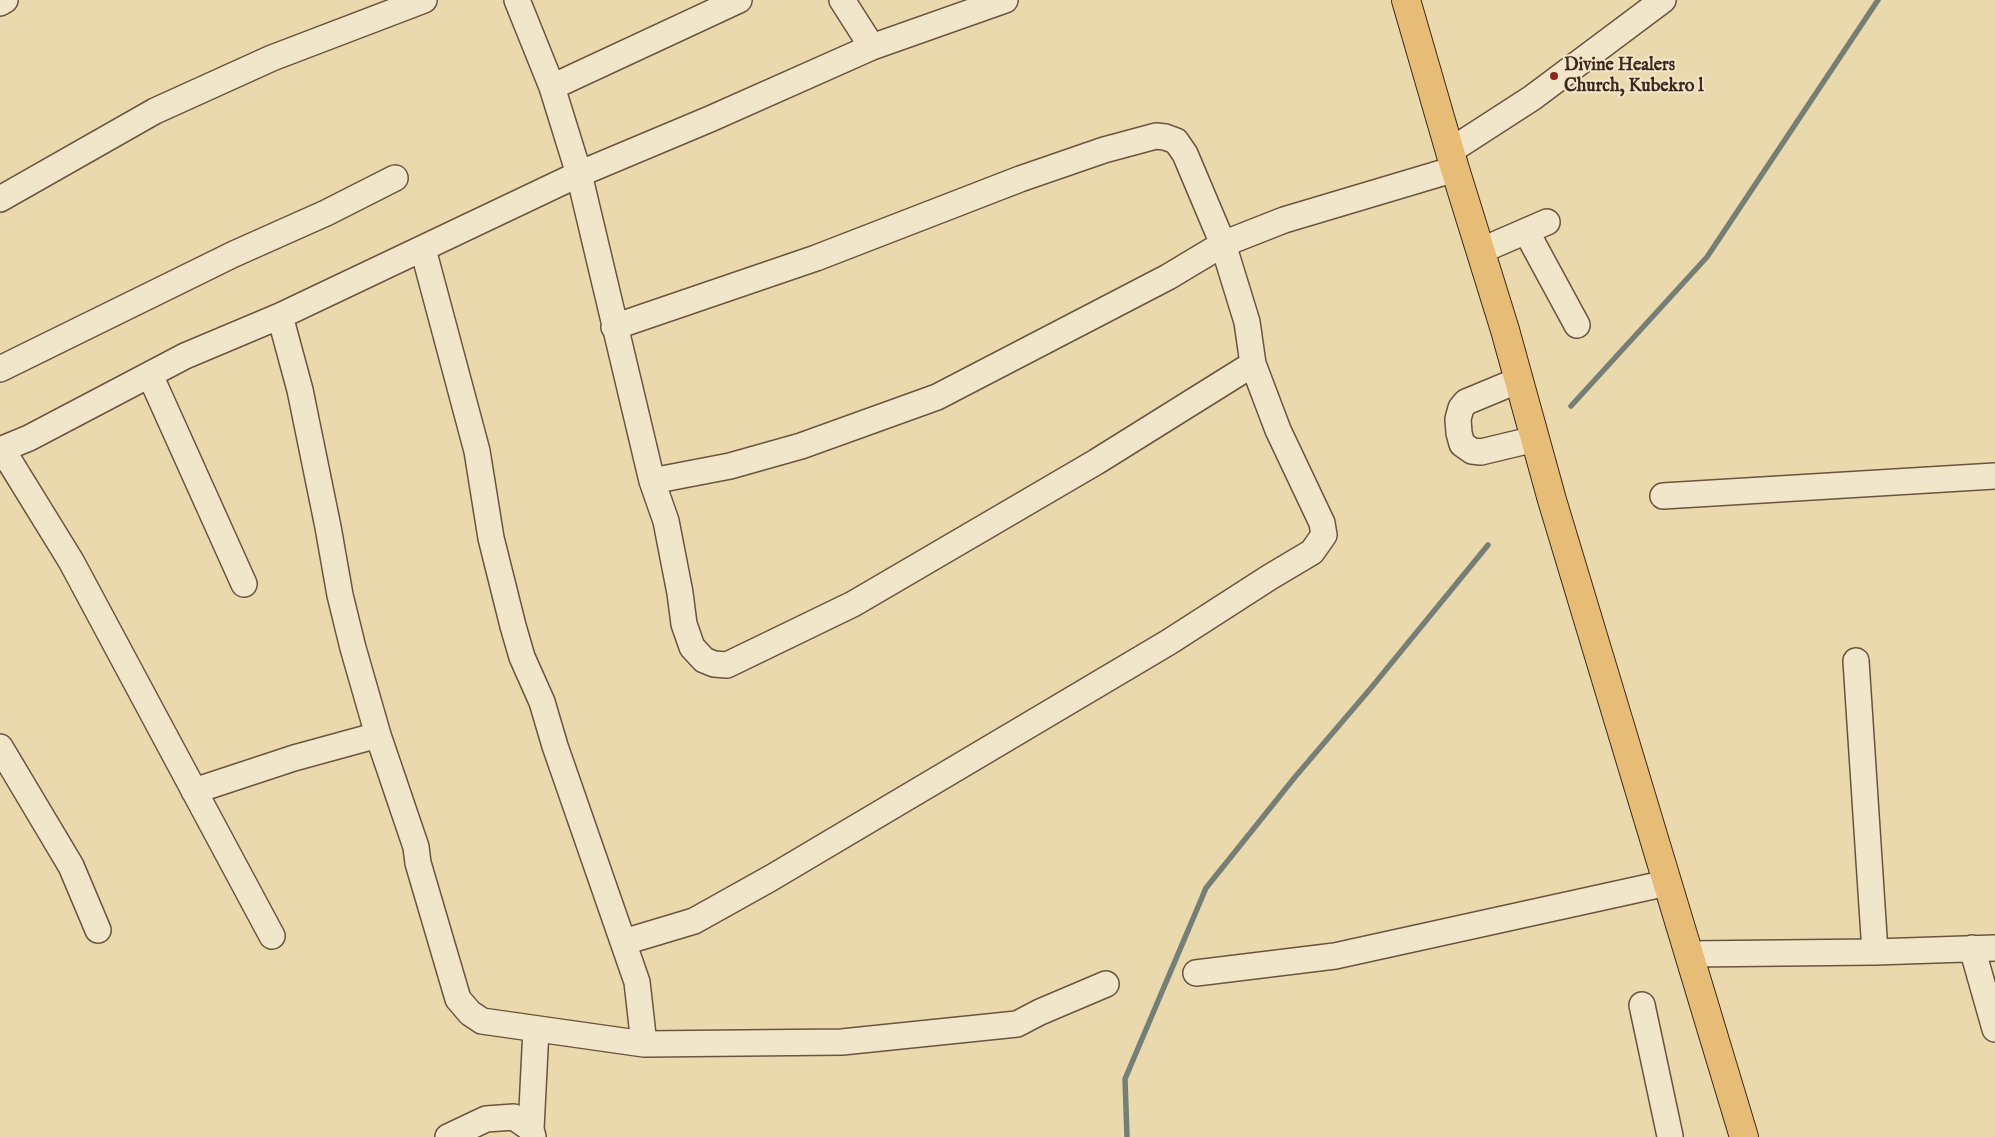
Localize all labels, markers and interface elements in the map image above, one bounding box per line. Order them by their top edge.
place label: Divine Healers Church, Kubekro l [1564,55,1703,98]
marker: Divine Healers Church, Kubekro l [1548,70,1560,82]

